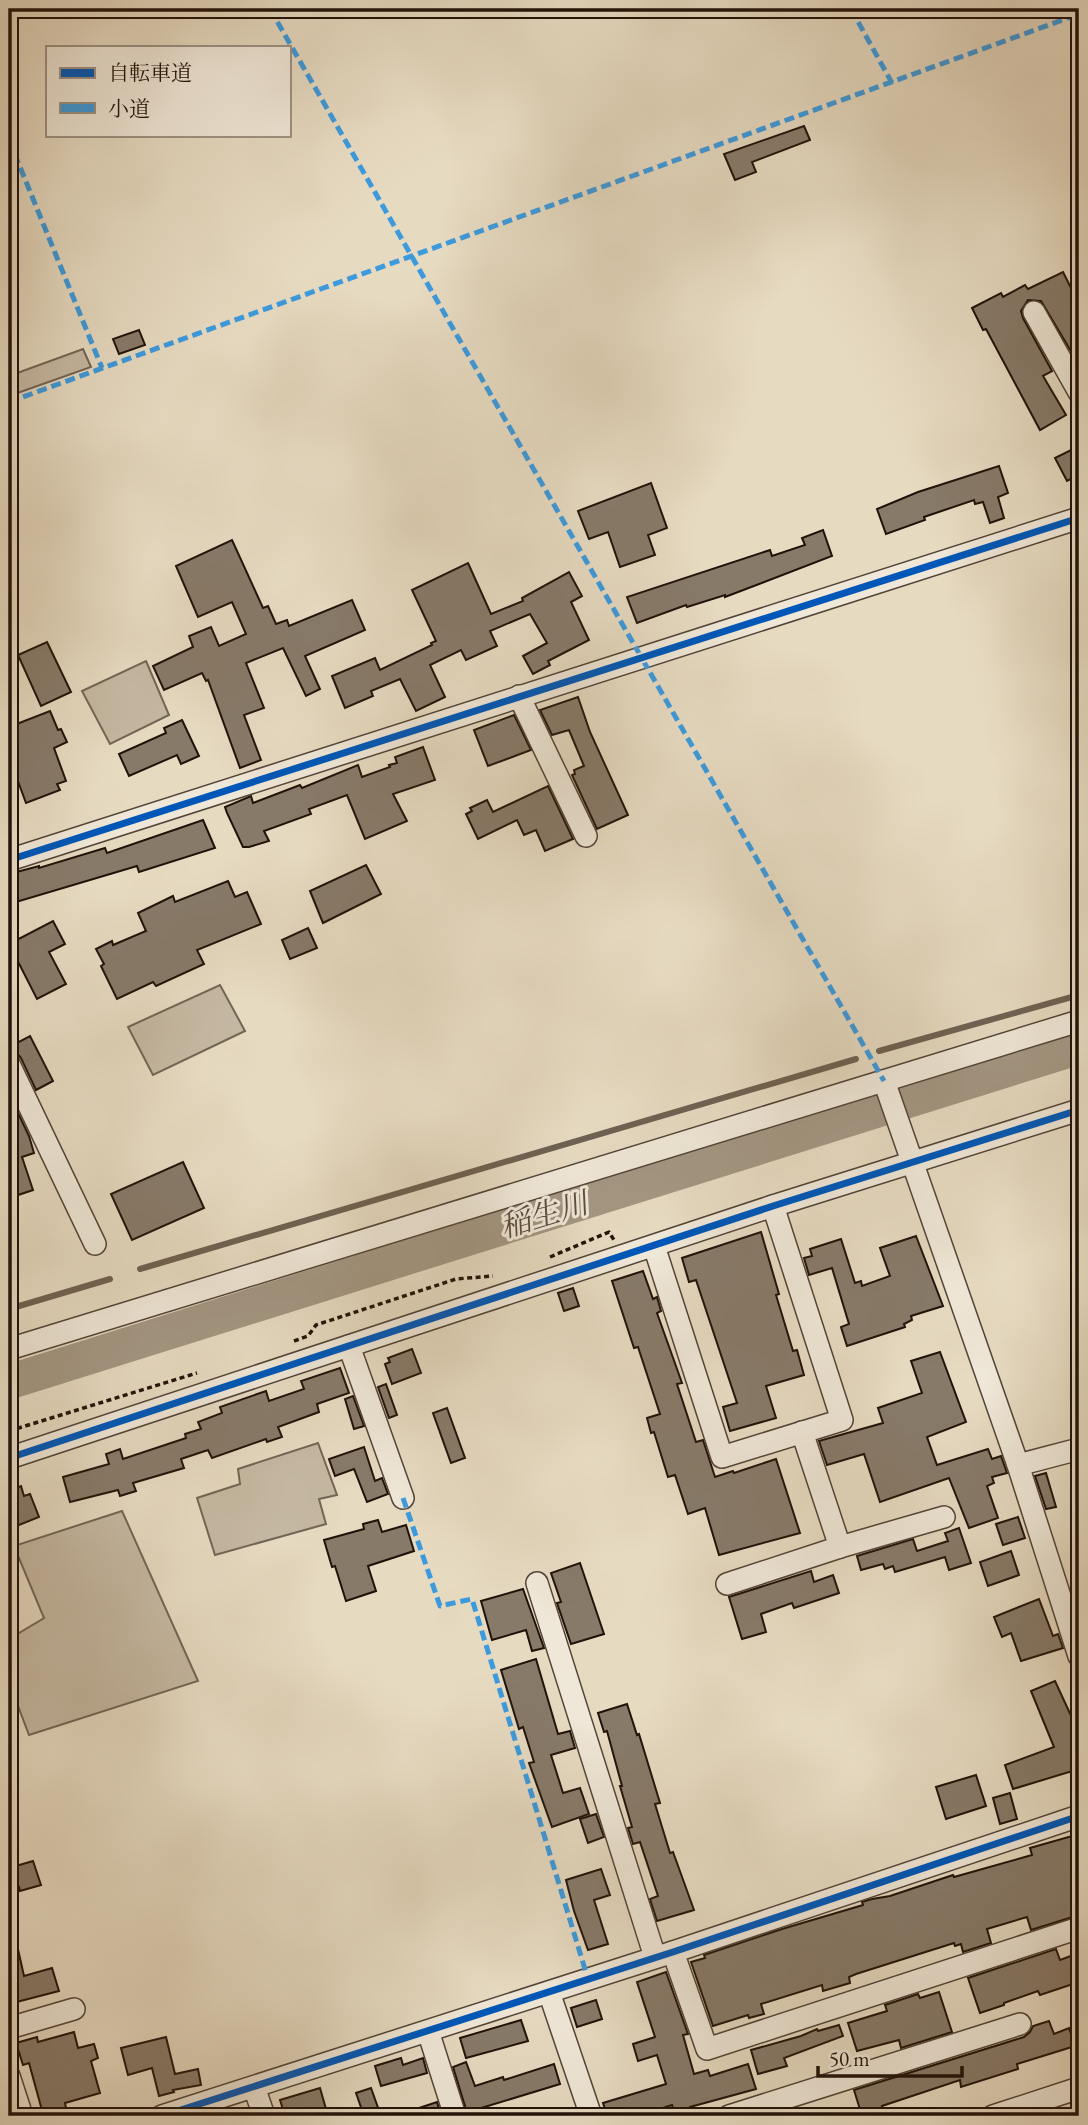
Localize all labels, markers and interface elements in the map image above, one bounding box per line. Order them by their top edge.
legend [46,46,290,136]
text: 自転車道 [108,59,192,86]
text: 小道 [108,95,150,122]
water label: 稲生川 [495,1182,595,1246]
scale bar [818,2034,962,2078]
text: 50 m [829,2045,870,2072]

